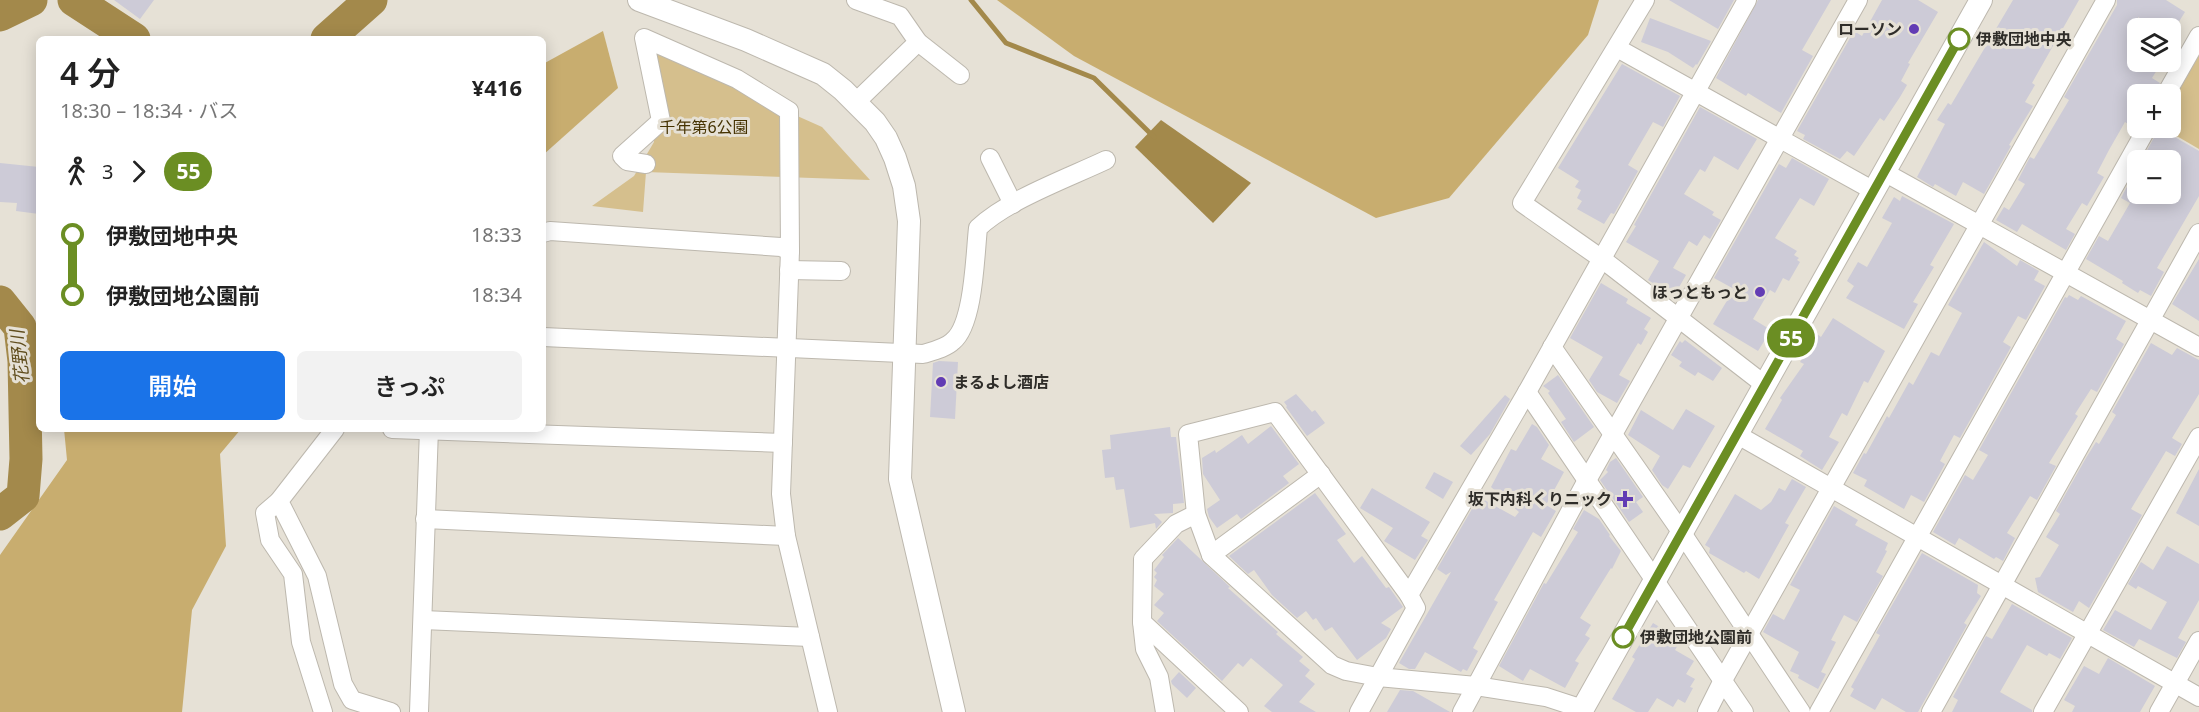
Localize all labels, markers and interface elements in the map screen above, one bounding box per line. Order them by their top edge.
place label: ローソン [1838,18,1902,40]
map controls [2127,18,2181,204]
button: layers [2127,18,2181,72]
marker: ローソン [1907,22,1921,36]
marker: 伊敷団地中央 [1948,28,1970,50]
place label: 伊敷団地中央 [1975,28,2072,50]
text: 4 分 [60,50,120,95]
text: ¥416 [472,72,522,102]
button: + [2127,84,2181,138]
text: 18:30 – 18:34 · バス [60,97,238,124]
park label: 千年第6公園 [659,116,749,138]
button: − [2127,150,2181,204]
icon: walk [60,155,93,188]
icon: forward [122,155,155,188]
text: 55 [176,157,200,185]
text: 3 [102,158,113,185]
text: 伊敷団地中央 [106,220,238,250]
text: 18:33 [471,221,522,248]
text: 伊敷団地公園前 [106,280,260,310]
text: 18:34 [471,281,522,308]
place label: ほっともっと [1652,281,1748,303]
marker: ほっともっと [1753,285,1767,299]
line badge: 55 [1764,318,1818,358]
text: 55 [1779,324,1803,352]
water label: 花野川 [4,327,34,385]
button: 開始 [60,351,285,420]
button: きっぷ [297,351,522,420]
place label: まるよし酒店 [953,371,1049,393]
marker: まるよし酒店 [934,375,948,389]
place label: 坂下内科くりニック [1468,488,1612,510]
marker: 坂下内科くりニック [1616,490,1634,508]
marker: 伊敷団地公園前 [1612,626,1634,648]
place label: 伊敷団地公園前 [1639,626,1752,648]

